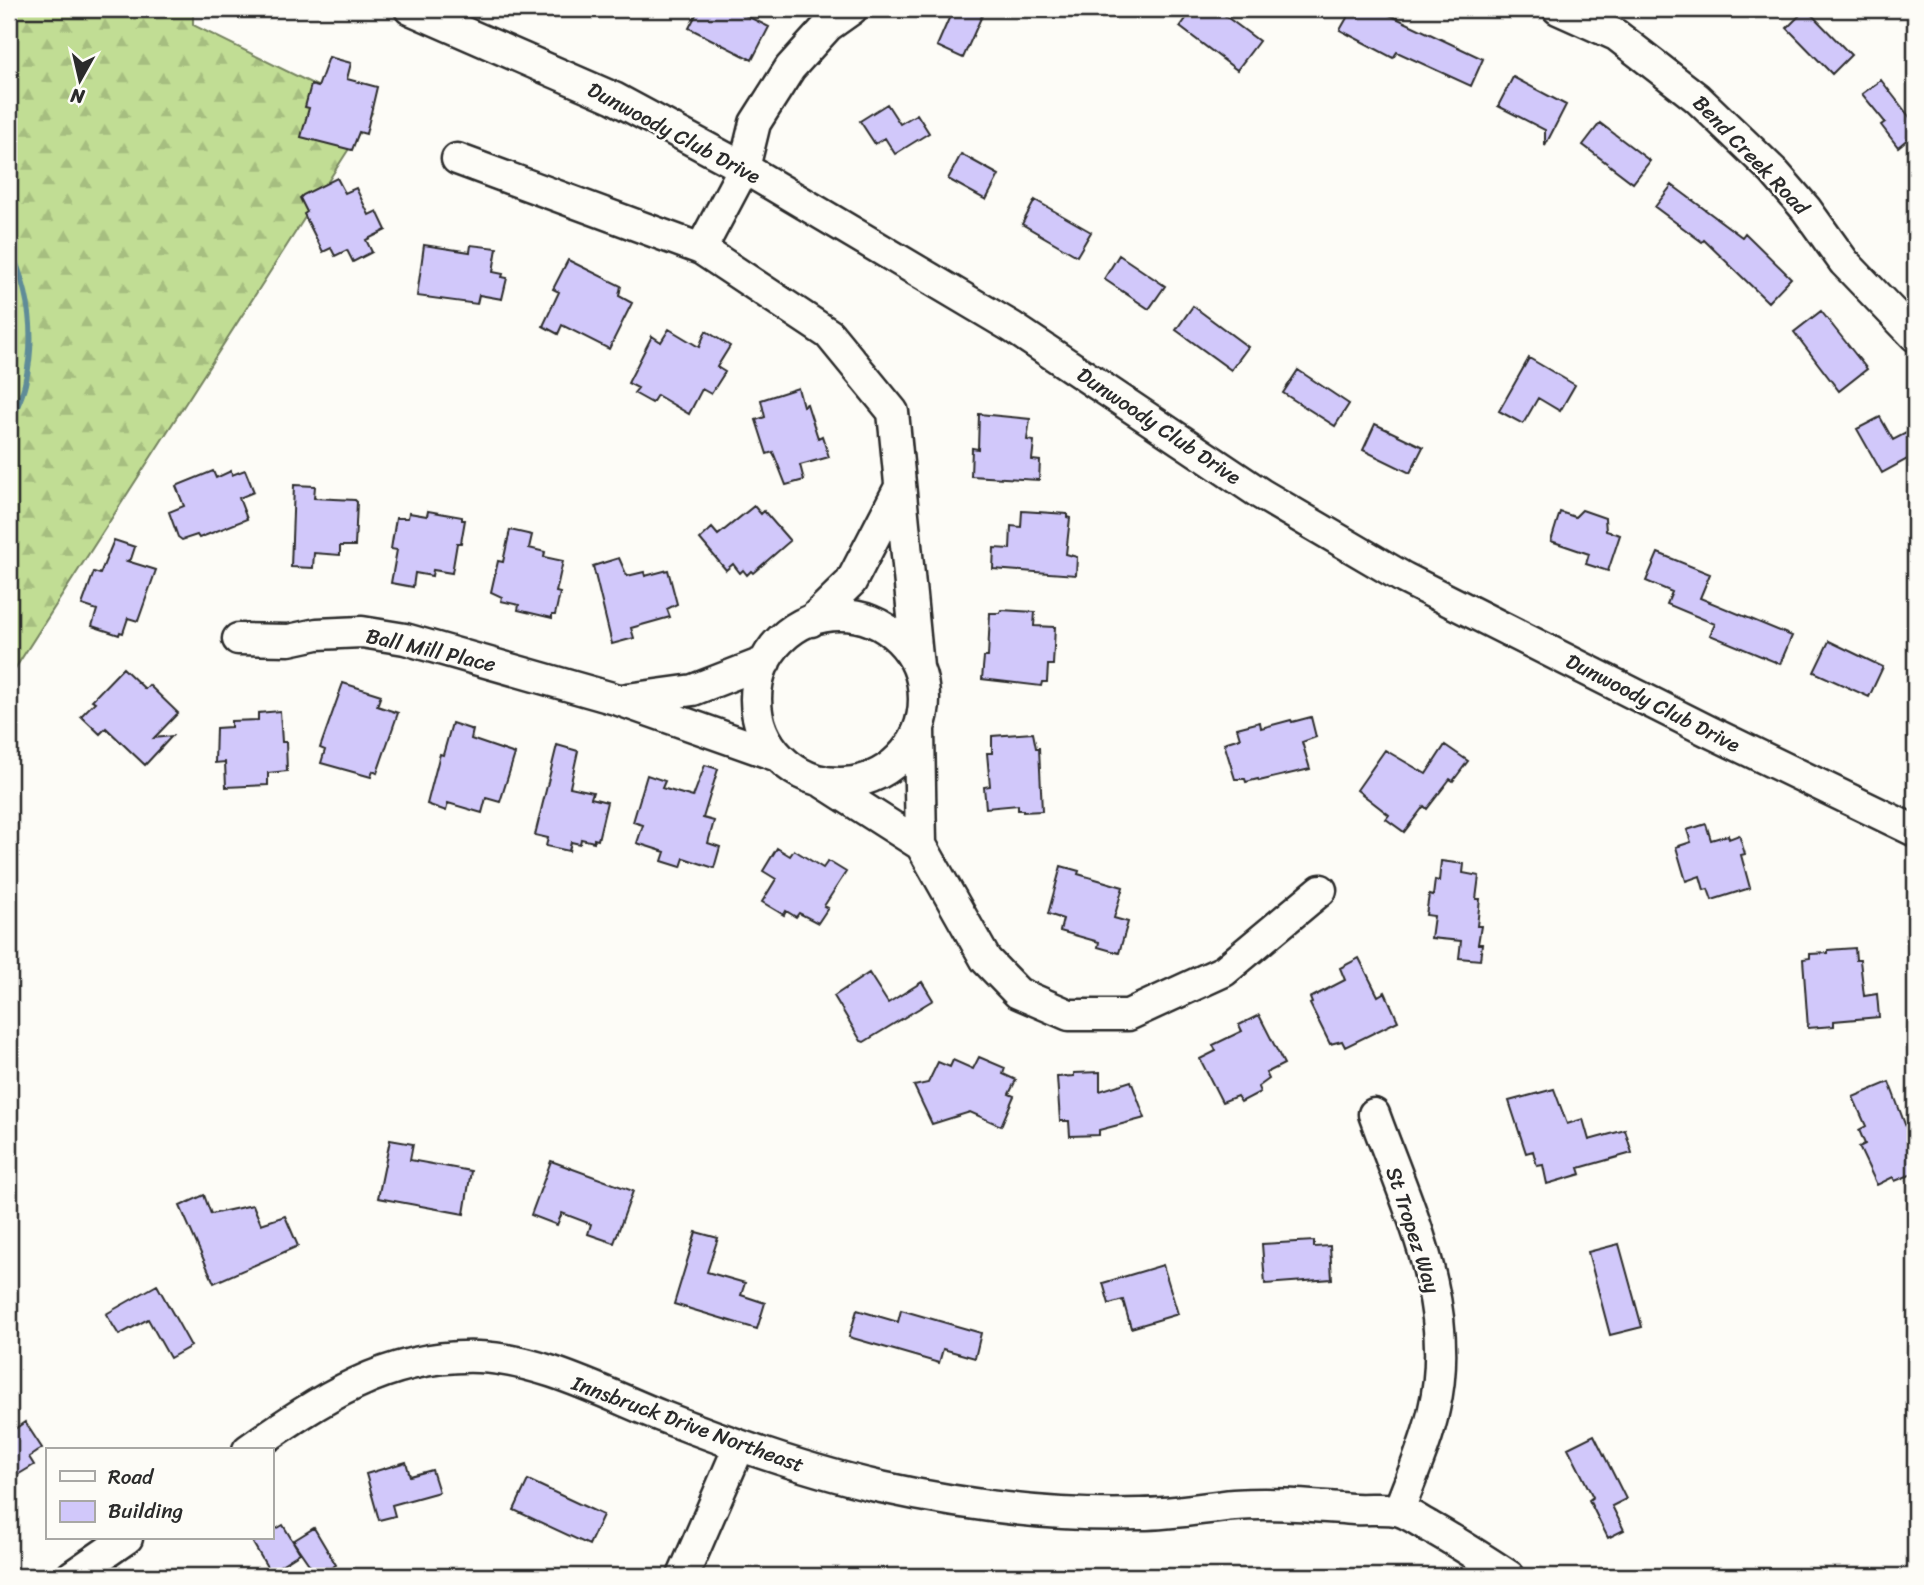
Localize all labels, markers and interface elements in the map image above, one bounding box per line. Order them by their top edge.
north arrow [46,46,116,116]
street label: Dunwoody Club Drive [580,71,768,195]
text: N [68,79,88,114]
street label: Bend Creek Road [1683,86,1820,226]
street label: Dunwoody Club Drive [1069,357,1249,495]
street label: Ball Mill Place [362,617,500,683]
street label: Dunwoody Club Drive [1559,642,1747,764]
street label: St Tropez Way [1375,1162,1451,1298]
street label: Innsbruck Drive Northeast [566,1364,810,1484]
legend [46,1448,273,1540]
text: Road [108,1458,155,1496]
text: Building [108,1492,184,1530]

